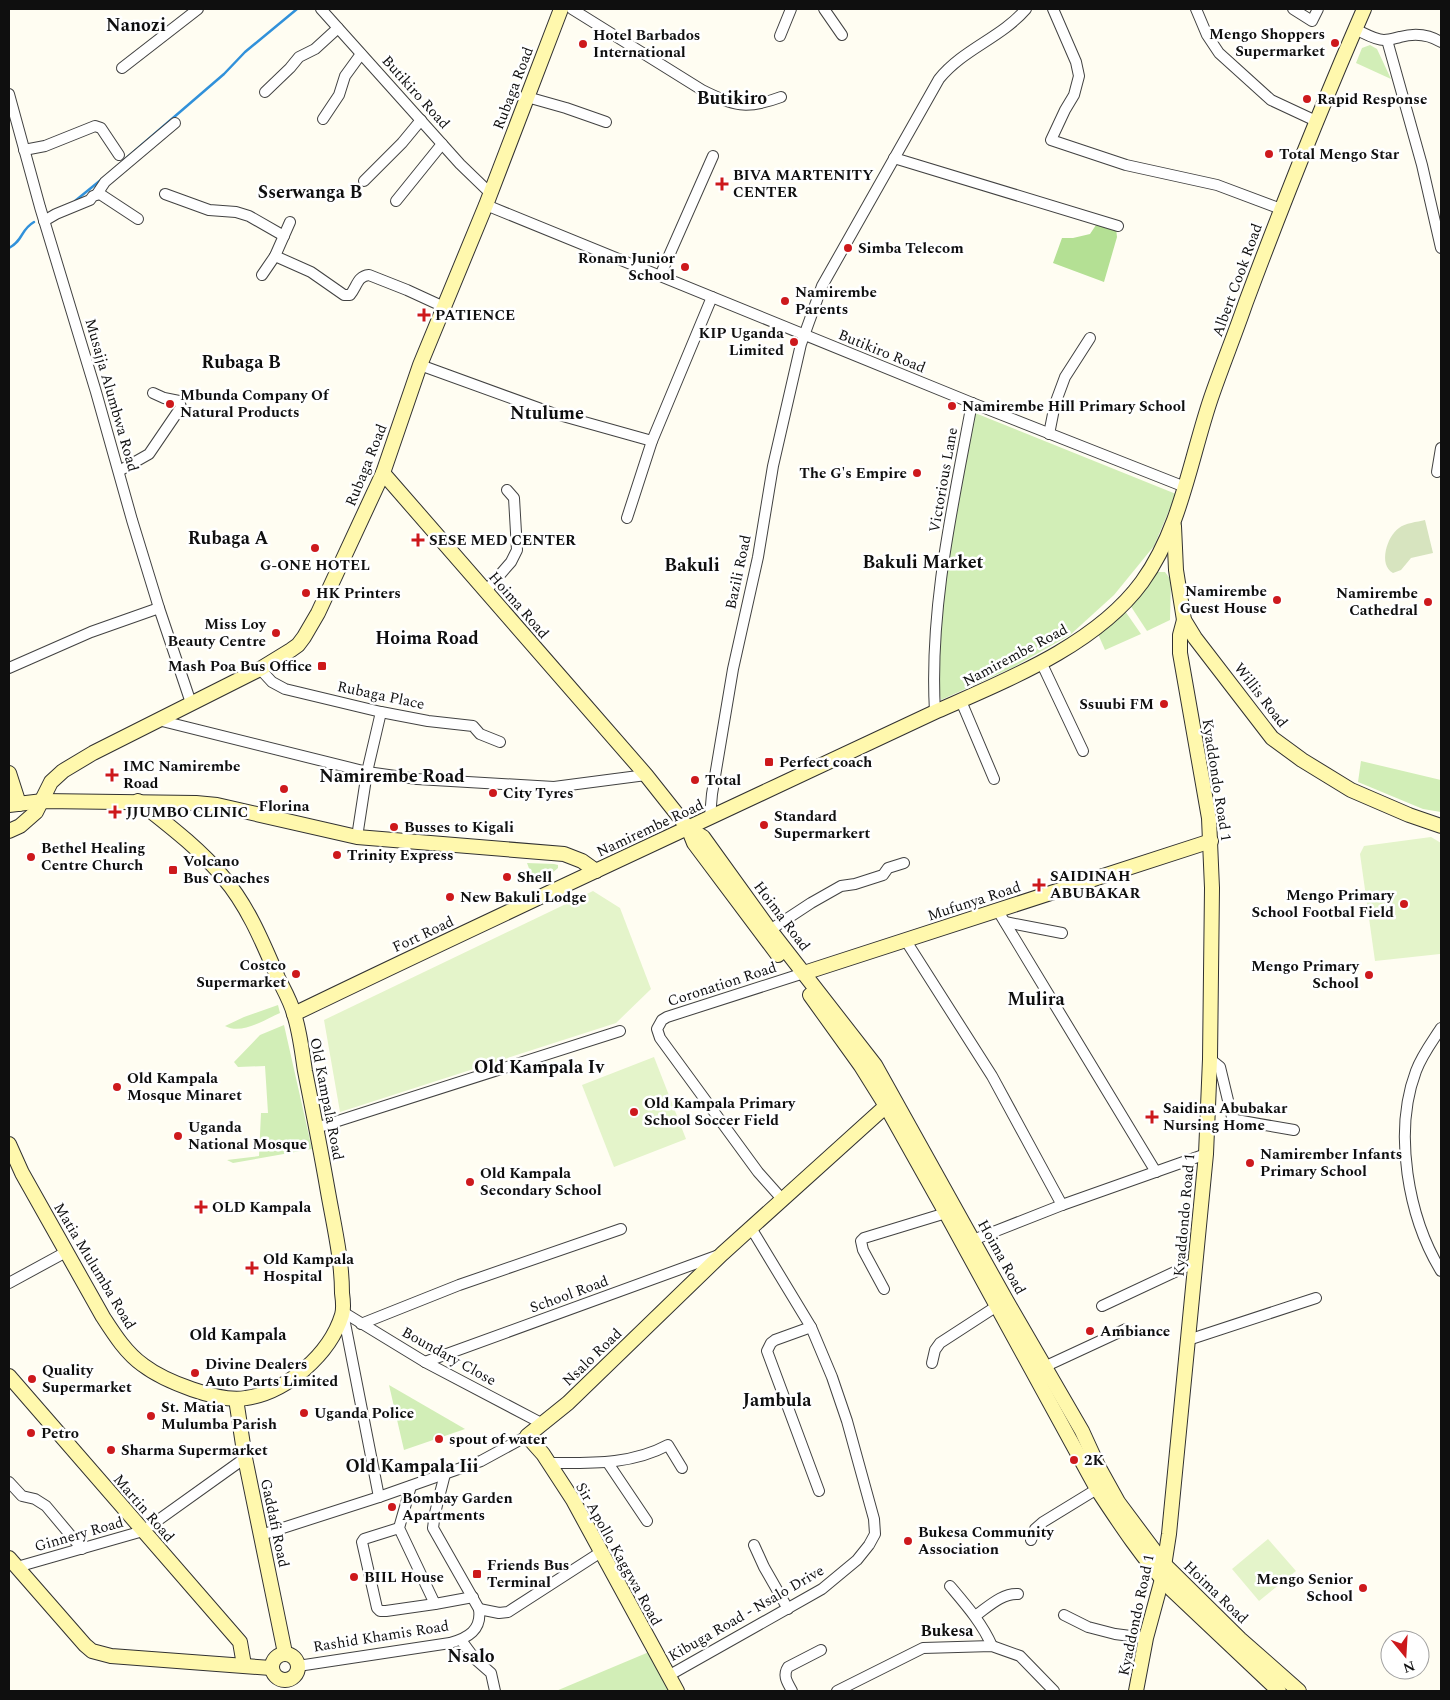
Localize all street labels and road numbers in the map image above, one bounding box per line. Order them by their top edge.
street label: Rubaga Road [487,43,540,133]
street label: Butikiro Road [376,50,455,134]
street label: Albert Cook Road [1206,220,1269,340]
street label: Musajja Alumbwa Road [79,316,144,474]
street label: Butikiro Road [835,323,929,379]
street label: Rubaga Road [340,421,393,510]
street label: Victorious Lane [923,426,964,535]
street label: Bazili Road [719,533,758,611]
street label: Hoima Road [483,567,554,644]
street label: Namirembe Road [959,618,1072,693]
street label: Willis Road [1228,658,1293,733]
street label: Rubaga Place [335,675,427,716]
street label: Kyaddondo Road 1 [1195,717,1238,843]
street label: Namirembe Road [593,794,708,863]
street label: Hoima Road [748,876,816,956]
street label: Mufunya Road [924,876,1024,927]
street label: Fort Road [389,910,458,959]
street label: Coronation Road [665,956,780,1013]
street label: Old Kampala Road [303,1036,350,1162]
street label: Kyaddondo Road 1 [1168,1152,1201,1278]
street label: Matia Mulumba Road [47,1198,142,1334]
street label: Hoima Road [971,1216,1032,1299]
street label: School Road [527,1270,612,1319]
street label: Boundary Close [397,1321,500,1392]
street label: Nsalo Road [557,1323,628,1392]
street label: Martin Road [107,1469,180,1548]
street label: Gaddafi Road [254,1477,295,1570]
street label: Sir Apollo Kaggwa Road [569,1478,668,1630]
street label: Ginnery Road [32,1511,126,1558]
street label: Kyaddondo Road 1 [1112,1552,1161,1678]
street label: Hoima Road [1178,1555,1253,1629]
street label: Kibuga Road - Nsalo Drive [664,1559,829,1668]
street label: Rashid Khamis Road [311,1614,451,1659]

